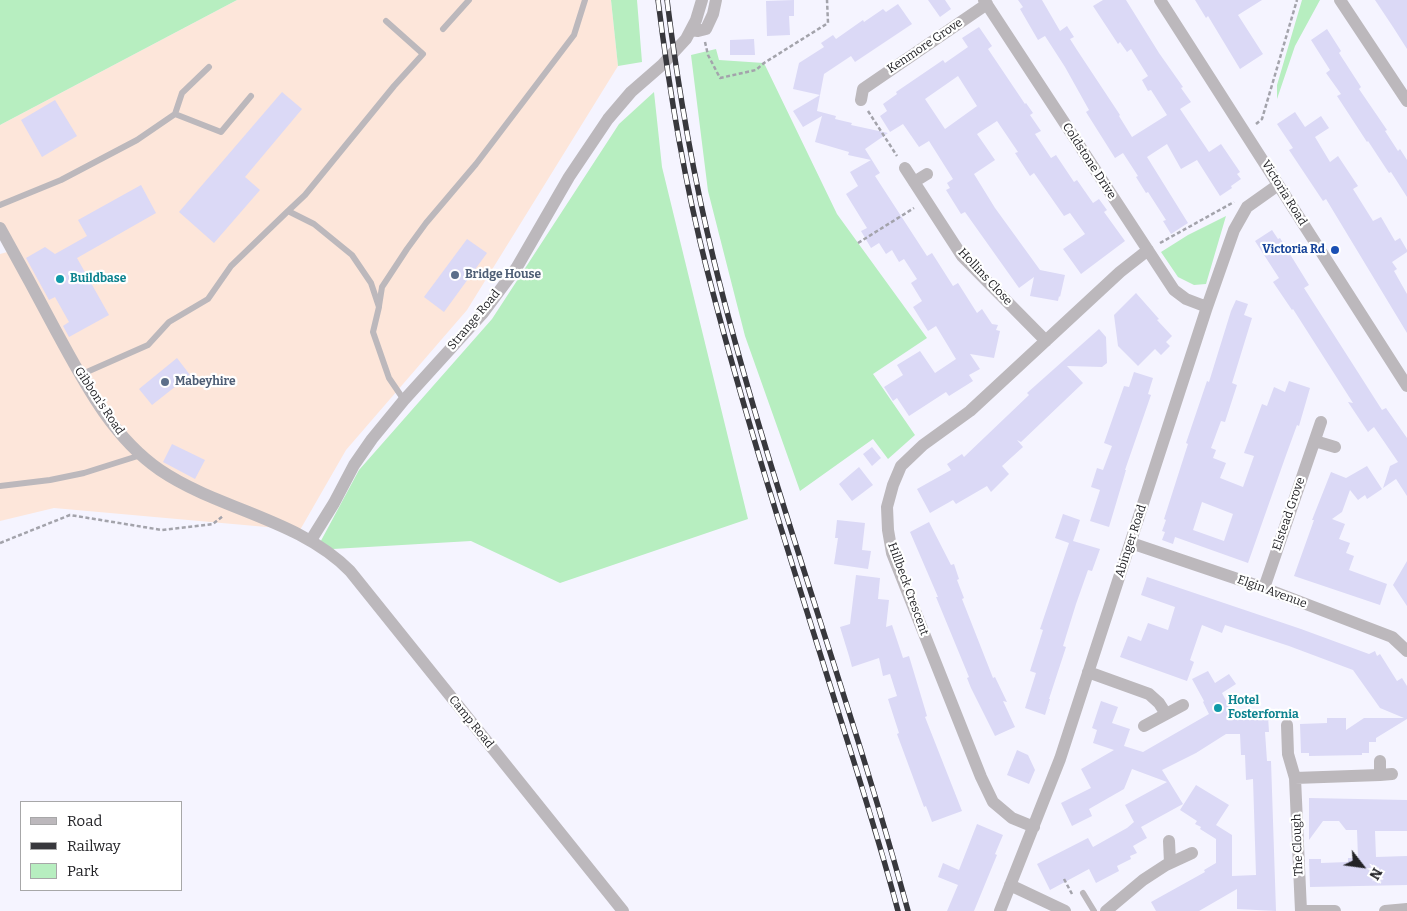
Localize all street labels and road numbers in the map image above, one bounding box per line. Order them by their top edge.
street label: Kenmore Grove [885,16,965,76]
street label: Coldstone Drive [1059,120,1119,202]
street label: Victoria Road [1258,158,1310,228]
street label: Hollins Close [955,246,1015,308]
street label: Strange Road [445,287,503,353]
street label: Gibbon's Road [71,364,127,438]
street label: Elstead Grove [1270,475,1308,553]
street label: Abinger Road [1112,503,1150,579]
street label: Hillbeck Crescent [885,541,931,637]
street label: Elgin Avenue [1235,573,1309,611]
street label: Camp Road [445,693,497,751]
street label: The Clough [1290,814,1306,876]

